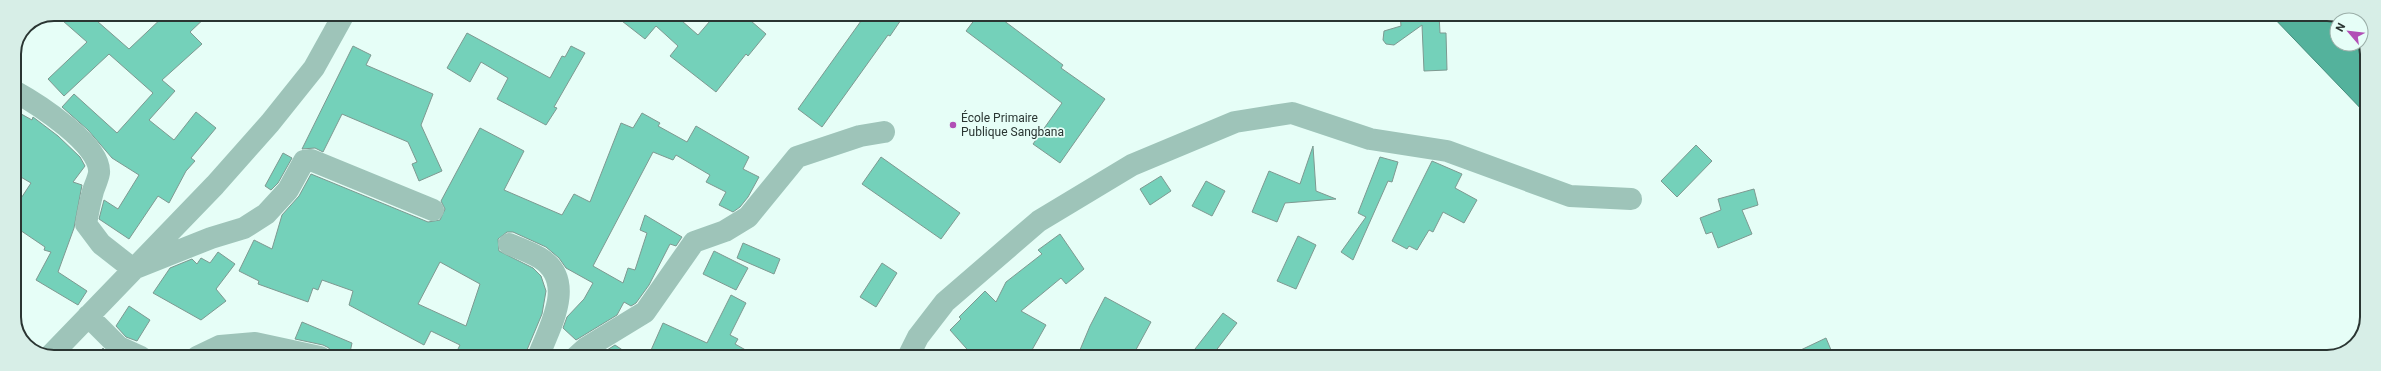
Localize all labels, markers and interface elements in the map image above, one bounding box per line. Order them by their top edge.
north arrow [2329,12,2369,52]
text: N [2333,21,2348,34]
place label: École Primaire Publique Sangbana [961,110,1064,139]
marker: École Primaire Publique Sangbana [948,120,958,130]

